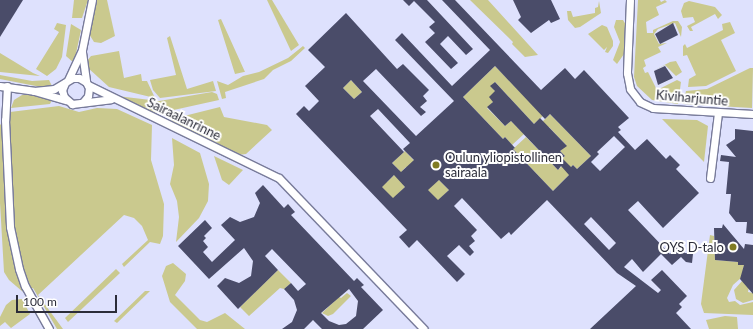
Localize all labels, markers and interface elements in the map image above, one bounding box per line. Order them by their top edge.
street label: Kiviharjuntie [655,87,729,109]
street label: Sairaalanrinne [145,94,223,144]
place label: Oulun yliopistollinen sairaala [445,150,562,181]
marker: Oulun yliopistollinen sairaala [430,159,442,171]
place label: OYS D-talo [660,239,724,255]
marker: OYS D-talo [727,241,739,253]
scale bar [18,287,119,313]
text: 100 m [23,294,57,309]

